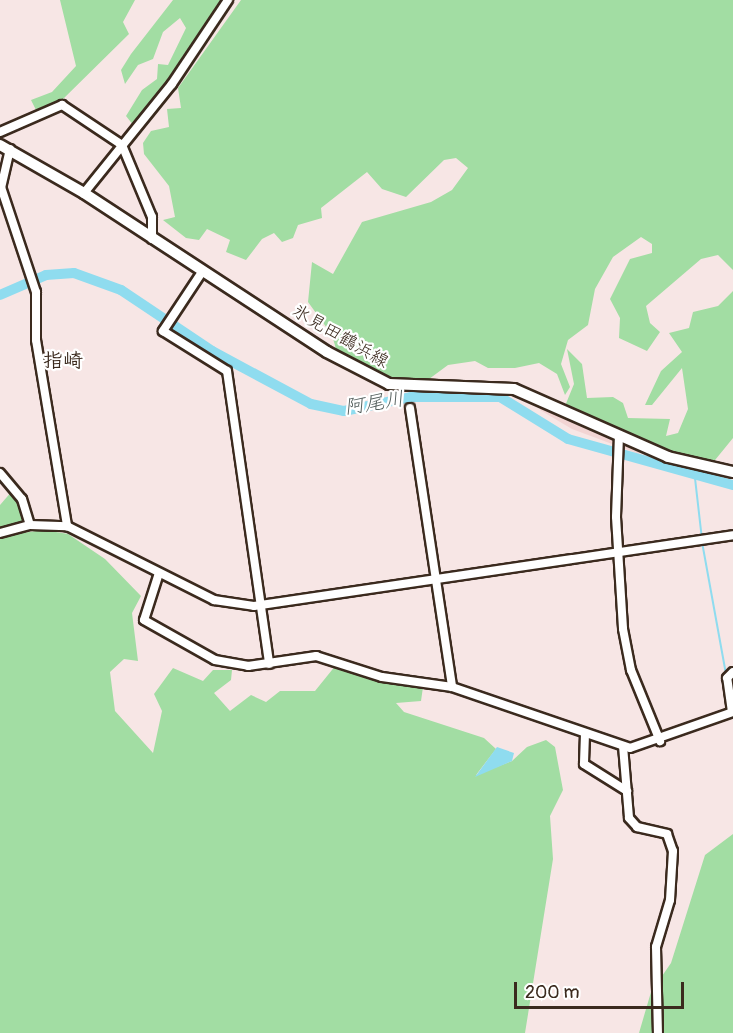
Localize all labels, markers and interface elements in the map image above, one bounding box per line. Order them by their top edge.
street label: 氷見田鶴浜線 [288,301,392,373]
district label: 指崎 [43,348,83,372]
water label: 阿尾川 [342,386,406,420]
scale bar [517,970,686,1008]
text: 200 m [525,981,580,1004]

